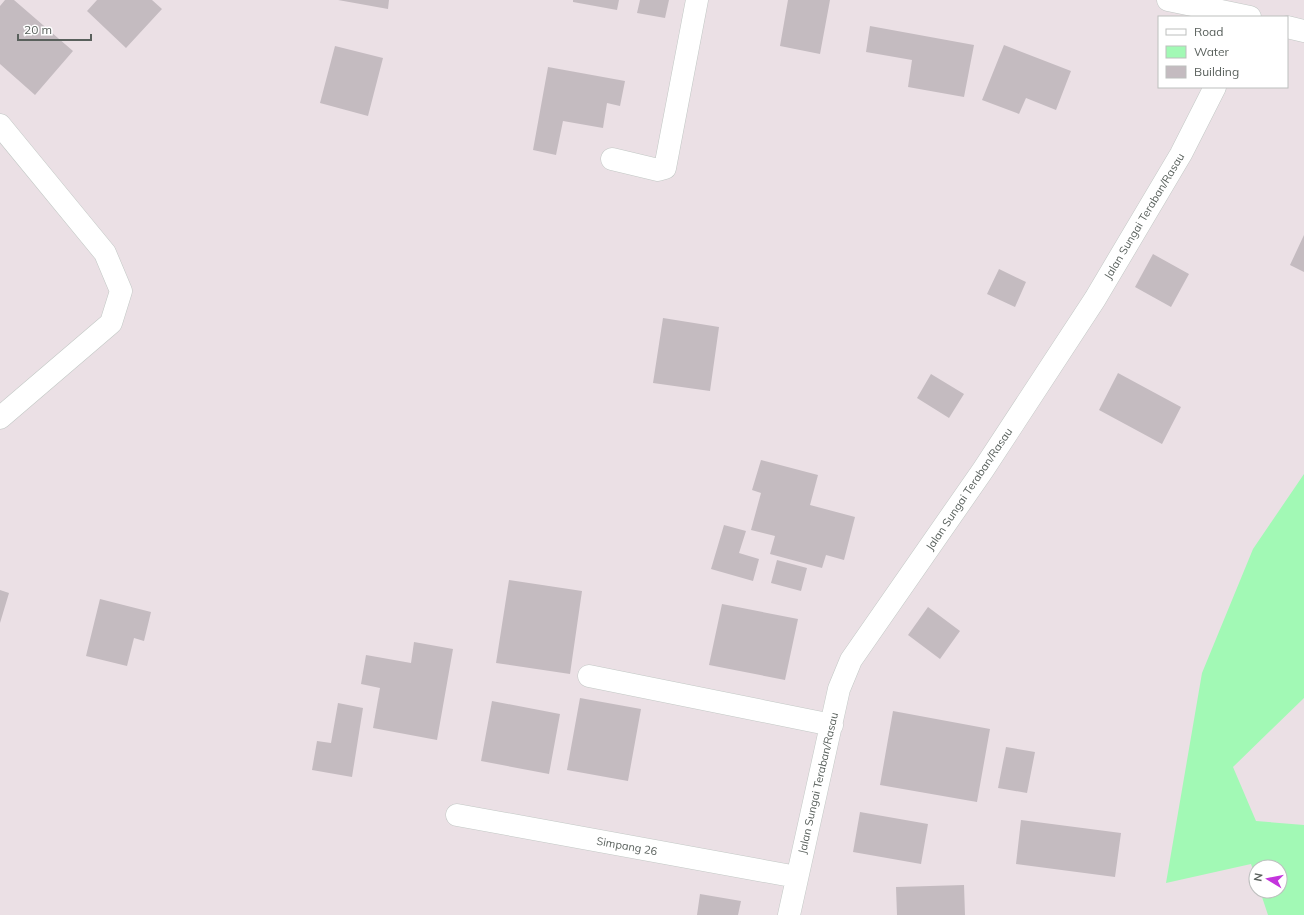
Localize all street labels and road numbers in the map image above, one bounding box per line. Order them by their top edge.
street label: Jalan Sungai Teraban/Rasau [1101,150,1187,282]
street label: Jalan Sungai Teraban/Rasau [923,425,1015,553]
street label: Jalan Sungai Teraban/Rasau [795,711,841,855]
street label: Simpang 26 [596,834,659,858]

